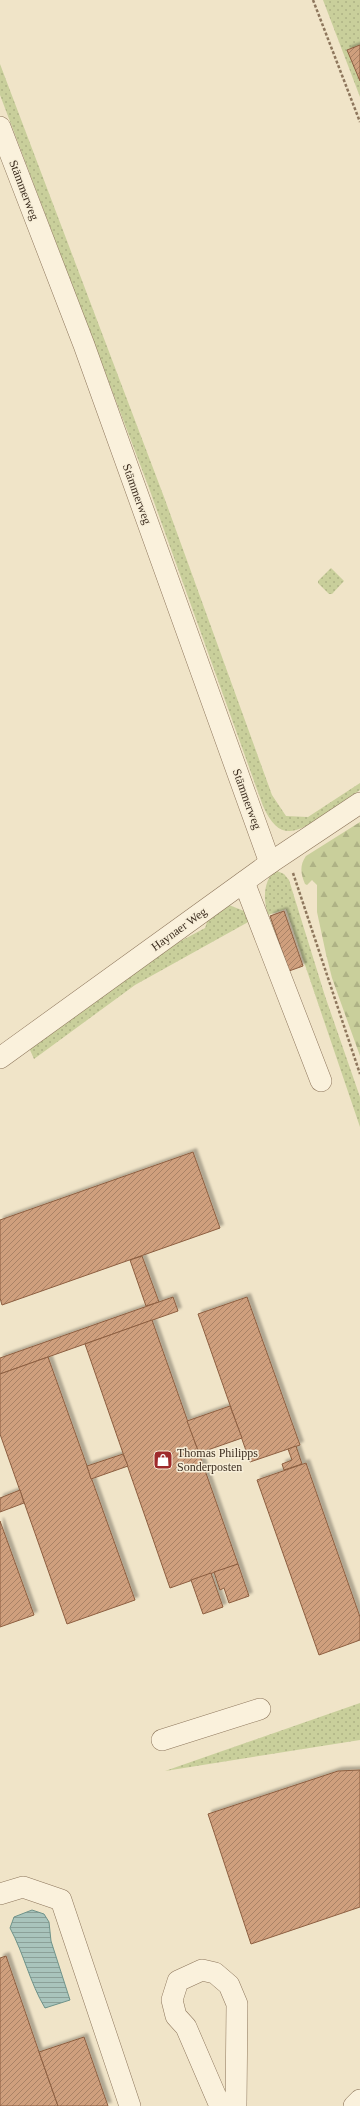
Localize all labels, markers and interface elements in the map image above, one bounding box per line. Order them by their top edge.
street label: Stämmerweg [6,158,42,222]
street label: Stämmerweg [120,462,154,526]
street label: Stämmerweg [230,767,264,831]
street label: Haynaer Weg [149,904,209,954]
place label: Thomas Philipps Sonderposten [177,1446,258,1474]
shop icon: Thomas Philipps Sonderposten [152,1449,174,1471]

